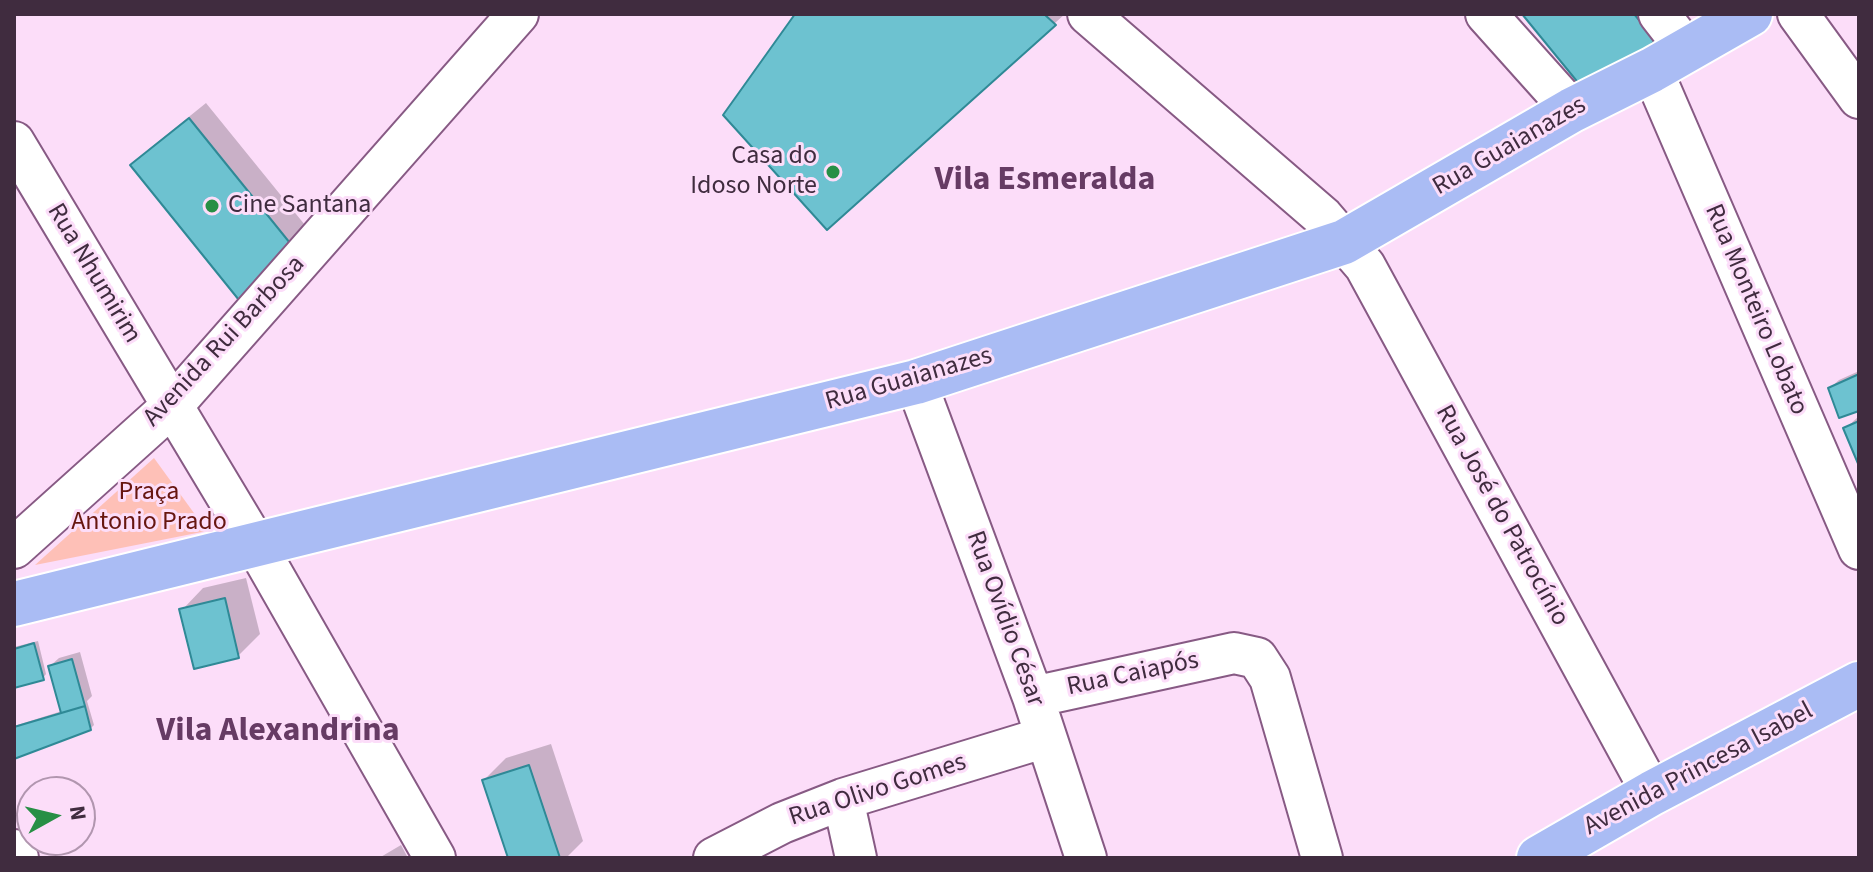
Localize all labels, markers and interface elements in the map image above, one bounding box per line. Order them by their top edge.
street label: Rua Guaianazes [1428,91,1592,203]
place label: Casa do Idoso Norte [690,141,817,202]
district label: Vila Esmeralda [935,162,1155,202]
marker: Casa do Idoso Norte [824,163,842,181]
place label: Cine Santana [228,190,371,222]
marker: Cine Santana [203,197,221,215]
street label: Rua Nhumirim [39,199,147,349]
street label: Rua Monteiro Lobato [1696,200,1814,420]
street label: Avenida Rui Barbosa [138,250,312,434]
street label: Rua Guaianazes [822,341,996,419]
street label: Rua José do Patrocínio [1427,400,1575,632]
park label: Praça Antonio Prado [71,477,227,538]
street label: Rua Ovídio César [958,527,1050,711]
street label: Rua Caiapós [1064,646,1202,704]
street label: Avenida Princesa Isabel [1579,696,1819,844]
district label: Vila Alexandrina [156,713,400,753]
street label: Rua Olivo Gomes [786,748,970,834]
north arrow [16,776,96,856]
text: N [61,803,95,822]

